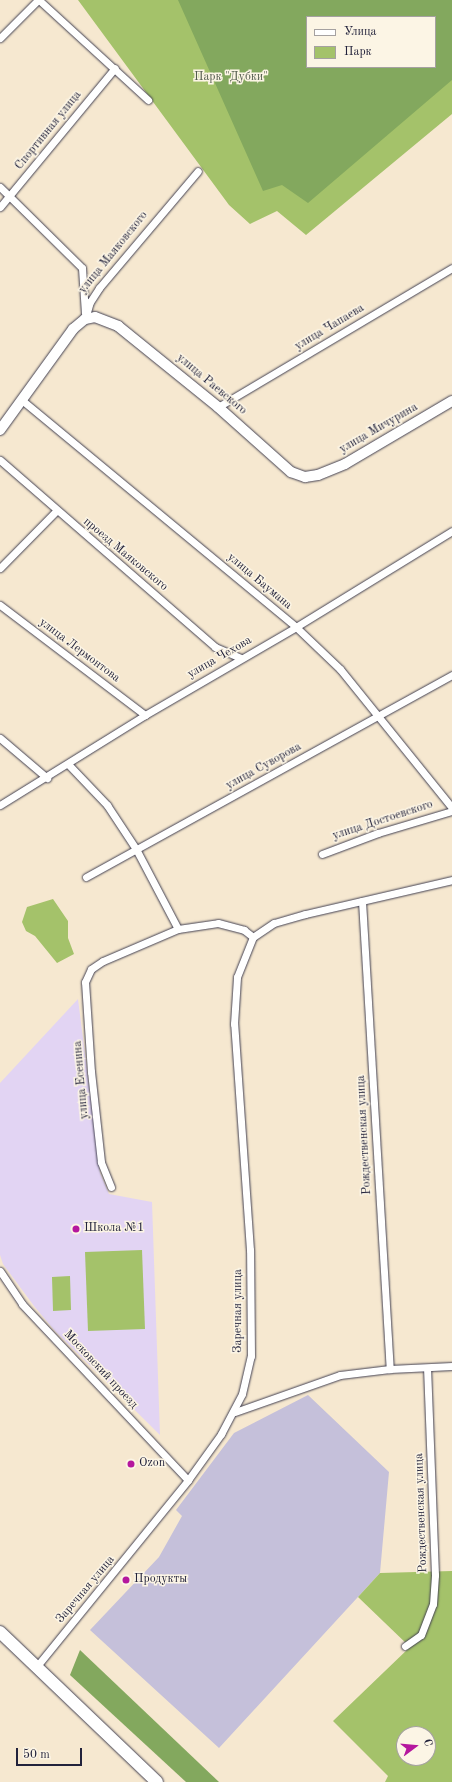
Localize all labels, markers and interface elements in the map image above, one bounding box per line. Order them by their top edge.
legend [306,16,436,68]
text: Улица [344,26,377,38]
text: Парк [344,46,372,58]
park label: Парк "Дубки" [194,71,268,85]
street label: Спортивная улица [13,89,85,173]
street label: улица Маяковского [76,209,152,297]
street label: улица Чапаева [293,302,367,354]
street label: улица Раевского [173,351,249,419]
street label: улица Мичурина [337,401,421,457]
street label: проезд Маяковского [80,515,170,595]
street label: улица Баумана [224,551,294,613]
street label: улица Лермонтова [36,616,122,686]
street label: улица Чехова [185,634,255,682]
street label: улица Суворова [224,740,304,794]
street label: улица Достоевского [331,798,435,844]
street label: улица Есенина [71,1040,93,1120]
street label: Рождественская улица [355,1075,375,1195]
place label: Школа №1 [84,1222,144,1236]
marker: Школа №1 [71,1224,81,1234]
street label: Заречная улица [232,1269,246,1353]
street label: Московский проезд [60,1328,140,1412]
street label: Рождественская улица [413,1453,431,1573]
place label: Ozon [139,1457,165,1471]
marker: Ozon [126,1459,136,1469]
street label: Заречная улица [54,1553,118,1627]
place label: Продукты [134,1573,187,1587]
marker: Продукты [121,1575,131,1585]
north arrow [396,1726,436,1766]
text: С [421,1738,433,1748]
scale bar [18,1740,84,1766]
text: 50 m [23,1749,50,1761]

